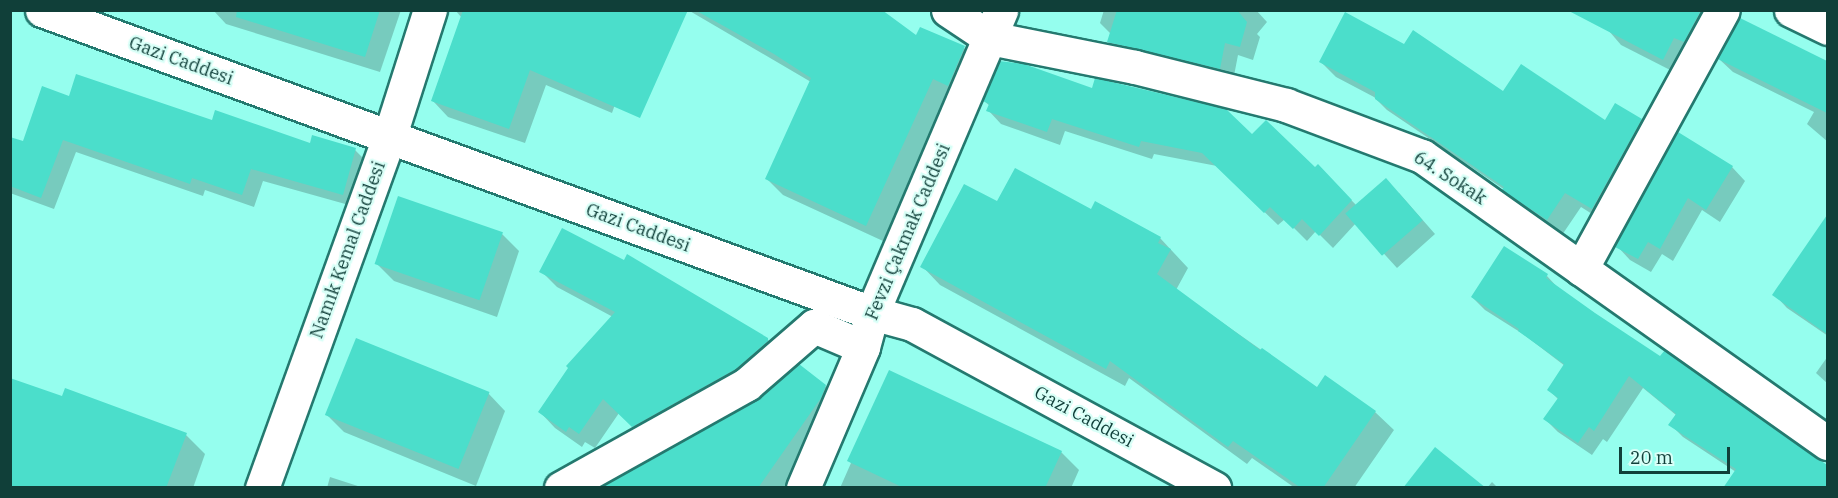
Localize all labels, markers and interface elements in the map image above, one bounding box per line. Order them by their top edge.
street label: Gazi Caddesi [126,32,236,90]
street label: Fevzi Çakmak Caddesi [861,141,955,323]
street label: 64. Sokak [1410,147,1490,209]
street label: Namık Kemal Caddesi [306,158,390,342]
street label: Gazi Caddesi [583,199,693,257]
street label: Gazi Caddesi [1031,382,1137,452]
scale bar [1622,435,1733,473]
text: 20 m [1630,446,1673,469]

